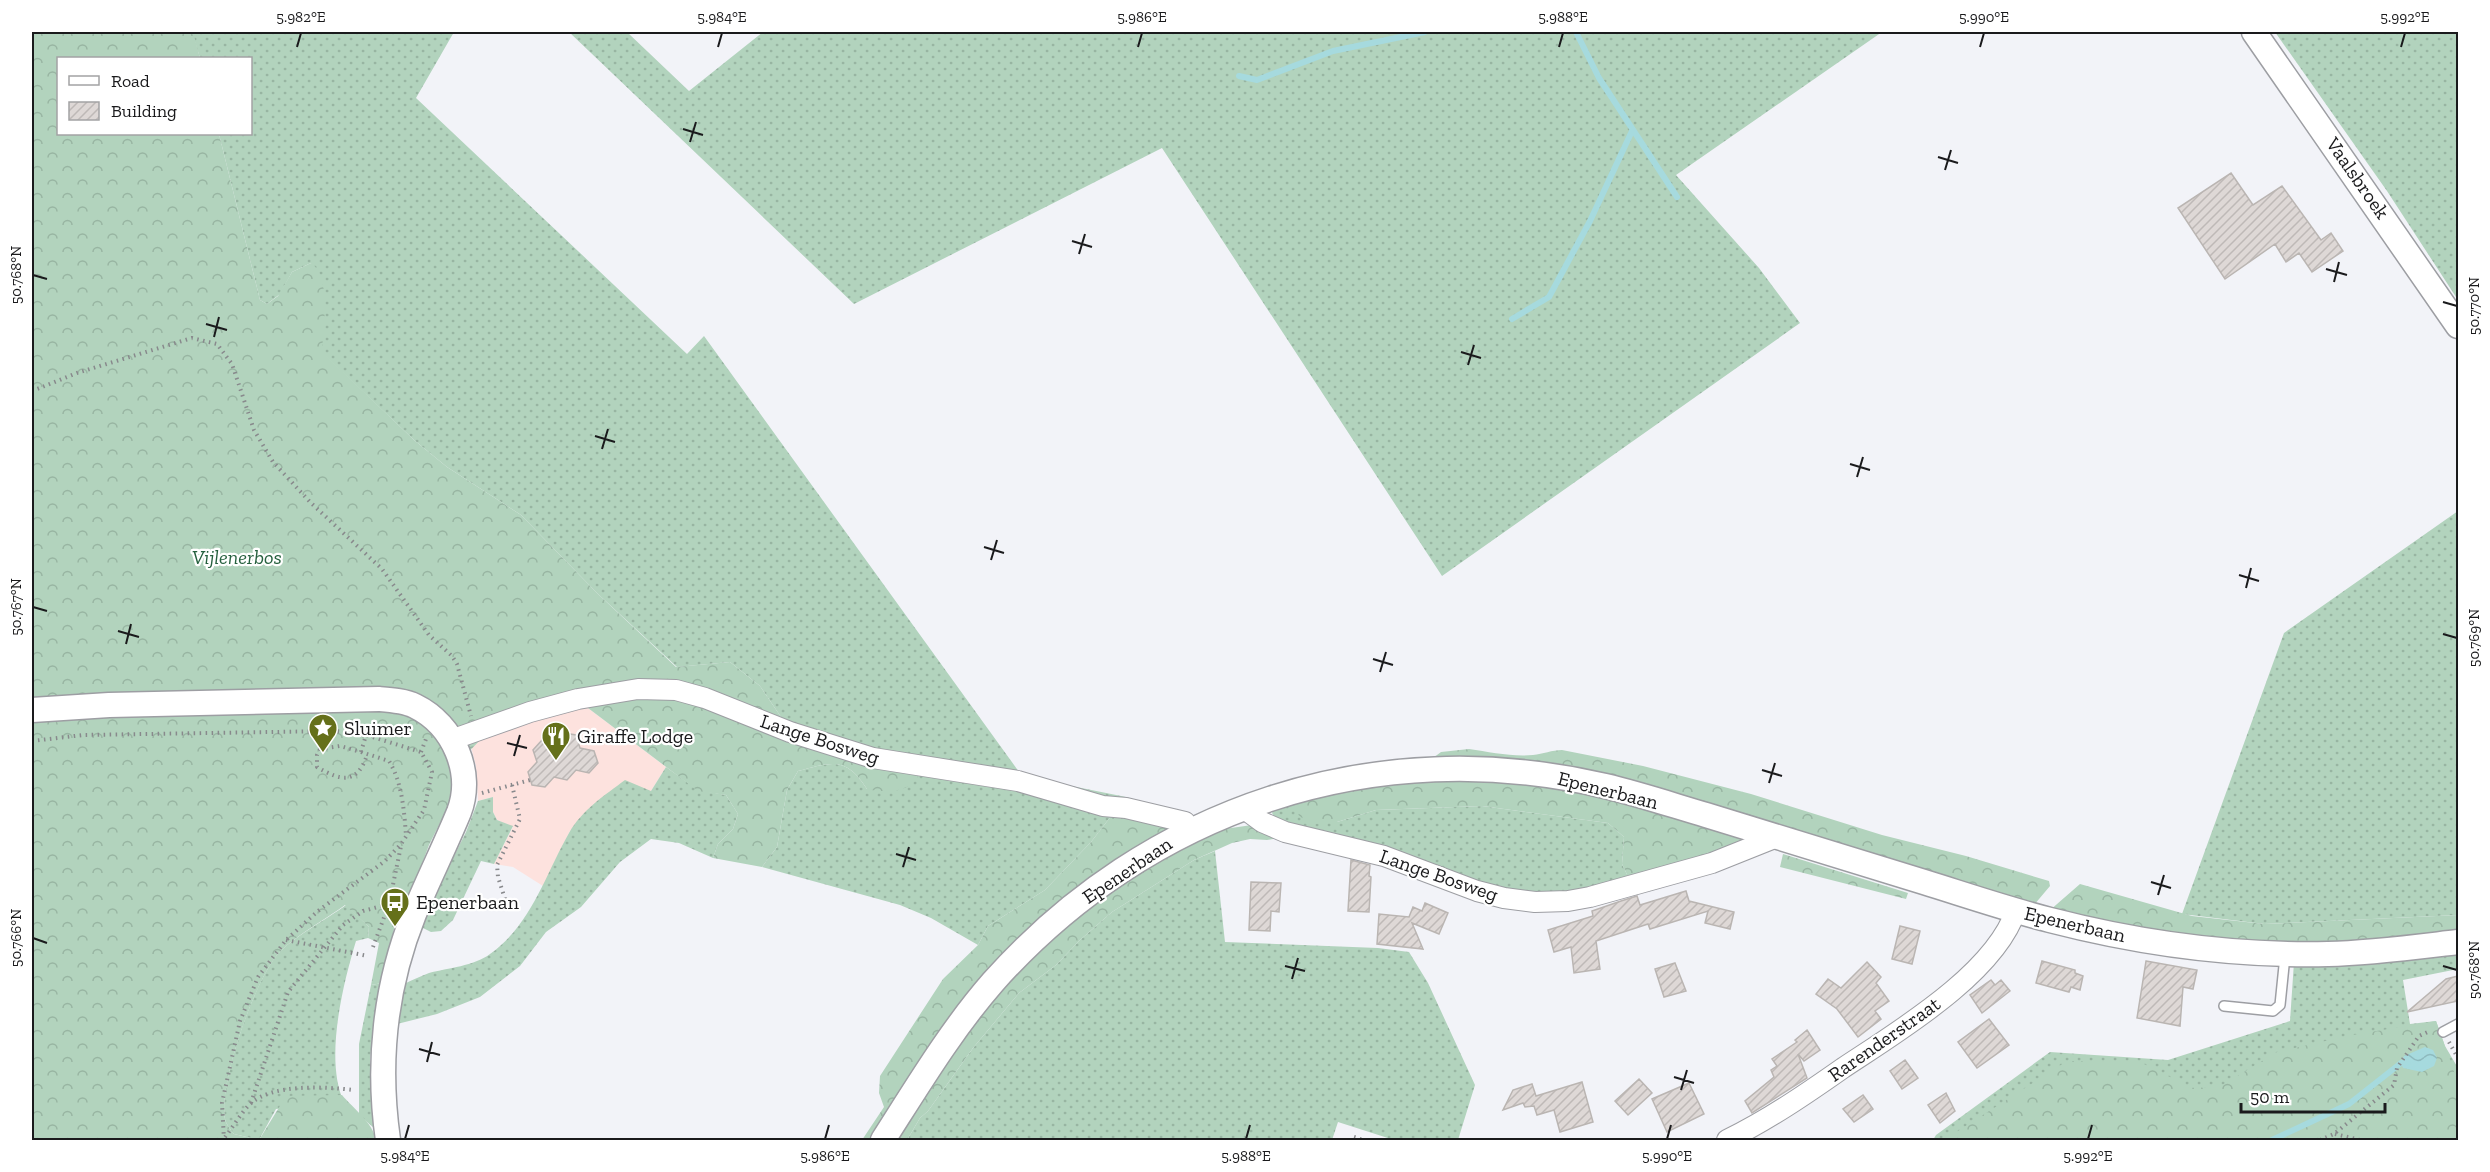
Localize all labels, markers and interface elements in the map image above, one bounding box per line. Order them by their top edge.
text: 5.982°E [276,8,326,26]
text: 5.984°E [697,8,747,26]
text: 5.986°E [1117,8,1167,26]
text: 5.988°E [1538,8,1588,26]
text: 5.990°E [1959,8,2009,26]
text: 5.992°E [2380,8,2430,26]
legend [57,57,252,135]
text: Road [111,70,150,92]
text: Building [111,100,177,122]
street label: Vaalsbroek [2321,132,2395,224]
text: 50.768°N [7,246,25,304]
text: 50.770°N [2465,277,2483,335]
park label: Vijlenerbos [192,545,282,569]
text: 50.767°N [7,578,25,636]
text: 50.769°N [2465,609,2483,667]
street label: Lange Bosweg [758,709,882,770]
place icon: Sluimer [307,712,339,754]
place label: Sluimer [344,716,412,740]
restaurant icon: Giraffe Lodge [540,720,572,762]
place label: Giraffe Lodge [577,724,693,748]
street label: Epenerbaan [1555,766,1661,814]
street label: Epenerbaan [1078,831,1177,909]
street label: Lange Bosweg [1377,844,1501,906]
bus stop icon: Epenerbaan [379,886,411,928]
place label: Epenerbaan [416,890,519,914]
street label: Epenerbaan [2022,901,2128,947]
text: 50.766°N [7,909,25,967]
text: 50.768°N [2465,941,2483,999]
street label: Rarenderstraat [1823,991,1945,1087]
scale bar [2241,1076,2385,1114]
text: 50 m [2250,1086,2290,1108]
text: 5.984°E [380,1147,430,1165]
text: 5.986°E [800,1147,850,1165]
text: 5.988°E [1221,1147,1271,1165]
text: 5.990°E [1642,1147,1692,1165]
text: 5.992°E [2063,1147,2113,1165]

